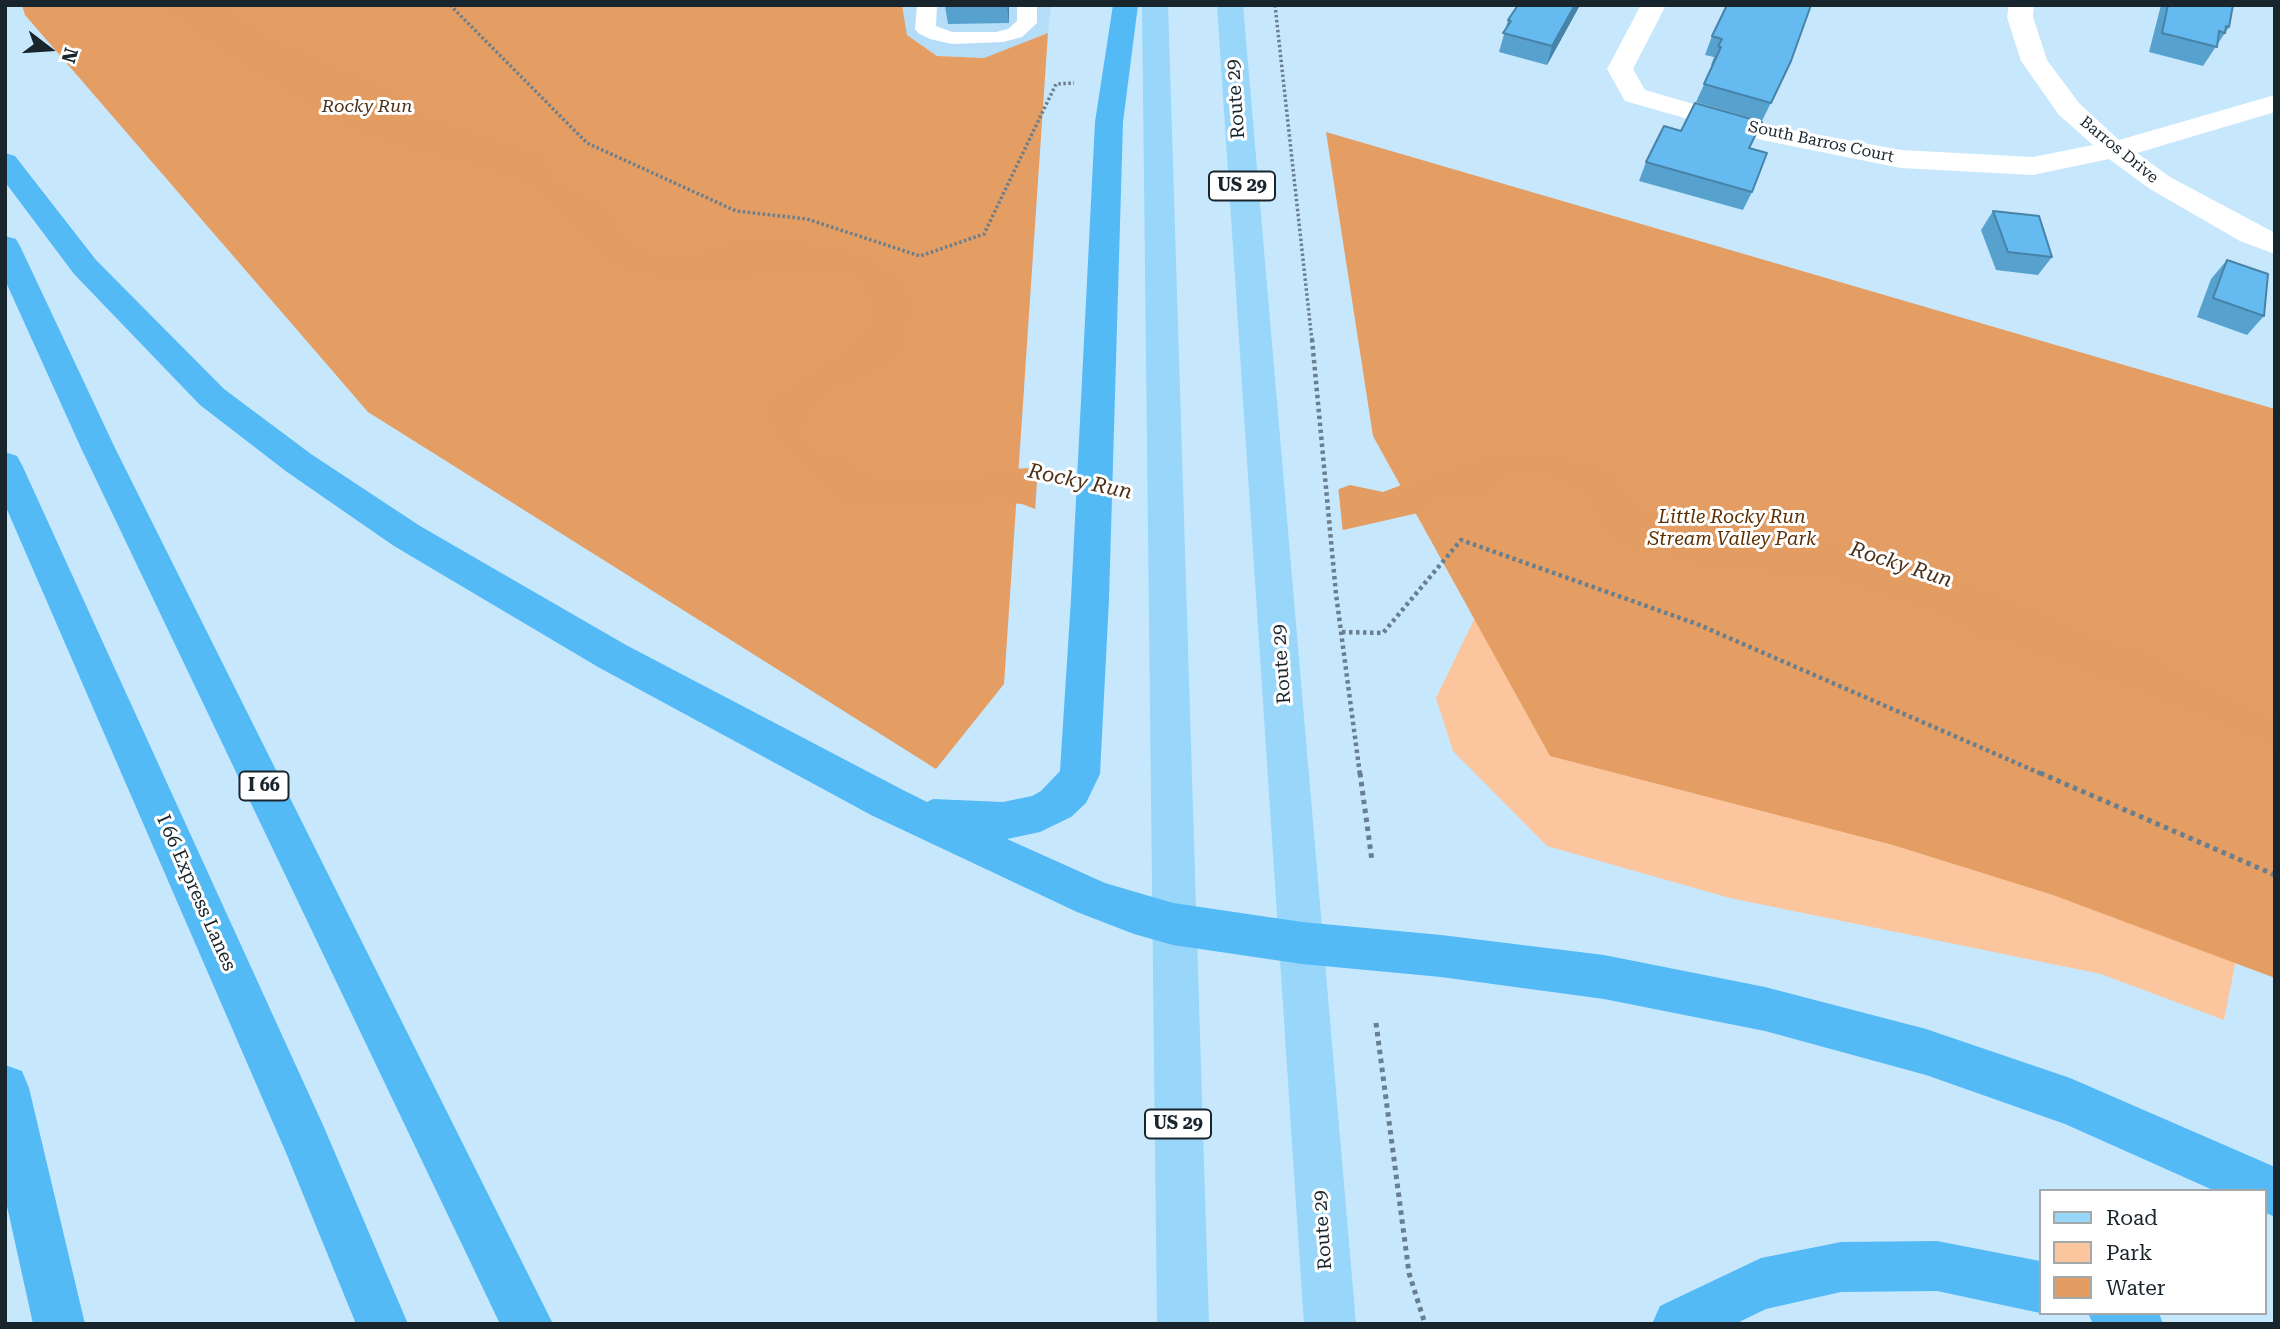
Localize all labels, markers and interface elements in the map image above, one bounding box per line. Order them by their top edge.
north arrow [14,14,84,84]
text: N [56,45,83,66]
street label: Route 29 [1222,58,1250,140]
water label: Rocky Run [322,96,412,118]
street label: Barros Drive [2076,112,2162,188]
street label: South Barros Court [1746,117,1896,167]
road number: US 29 [1209,172,1275,201]
water label: Rocky Run [1026,459,1134,505]
park label: Little Rocky Run Stream Valley Park [1648,506,1816,550]
water label: Rocky Run [1847,537,1955,593]
street label: Route 29 [1268,623,1296,705]
road number: I 66 [240,772,288,800]
street label: I 66 Express Lanes [151,811,241,975]
road number: US 29 [1145,1110,1211,1139]
street label: Route 29 [1309,1189,1337,1271]
legend [2038,1189,2266,1315]
text: Road [2106,1206,2158,1230]
text: Park [2106,1241,2152,1265]
text: Water [2106,1276,2165,1300]

